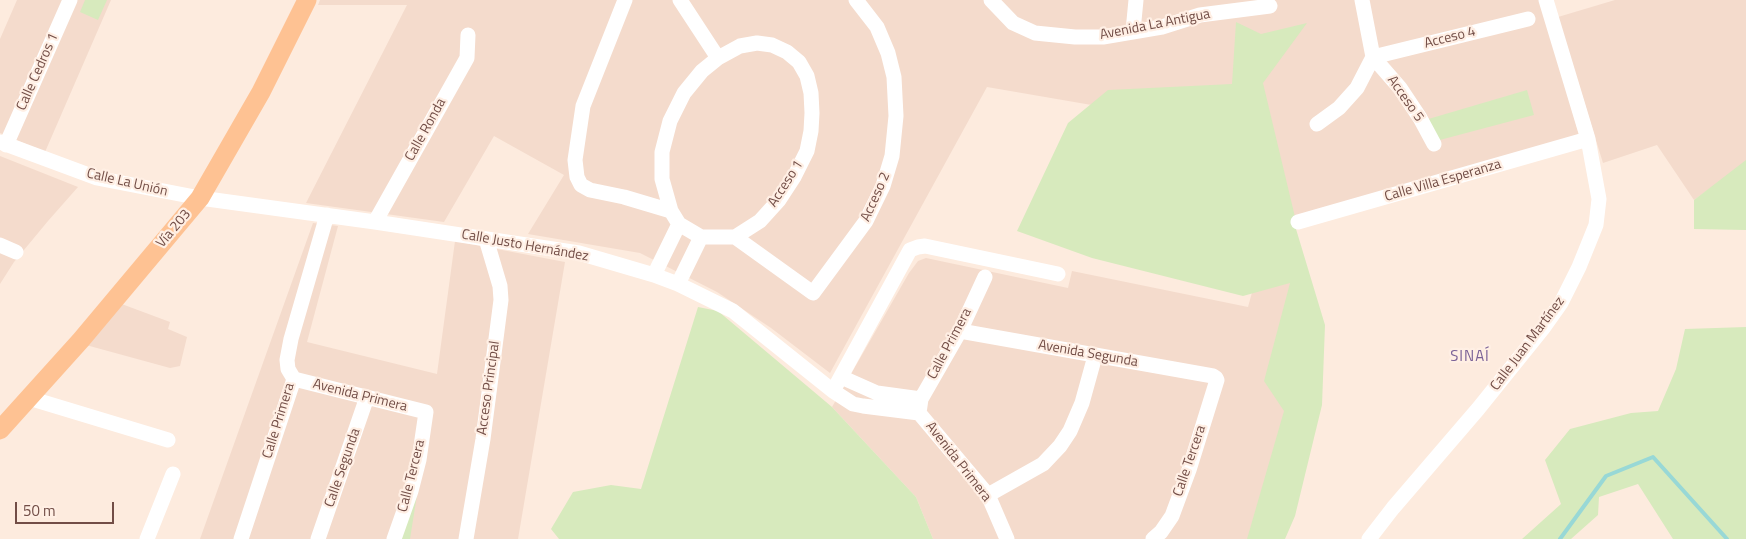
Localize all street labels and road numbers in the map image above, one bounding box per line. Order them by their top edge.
street label: Avenida La Antigua [1098,6,1212,44]
street label: Acceso 4 [1423,24,1477,52]
street label: Calle Cedros 1 [14,31,62,113]
street label: Acceso 5 [1383,73,1427,125]
street label: Calle Ronda [402,96,450,164]
street label: Calle Villa Esperanza [1383,156,1503,206]
street label: Acceso 1 [765,158,807,210]
street label: Calle La Unión [85,166,169,200]
street label: Acceso 2 [858,170,894,224]
street label: Vía 203 [153,206,195,252]
street label: Calle Justo Hernández [460,227,590,265]
street label: Calle Juan Martínez [1487,294,1569,394]
street label: Calle Primera [924,306,976,382]
street label: Avenida Segunda [1037,337,1139,371]
street label: Acceso Principal [474,340,504,436]
street label: Avenida Primera [311,376,409,416]
street label: Calle Primera [260,381,298,461]
street label: Avenida Primera [922,419,994,505]
street label: Calle Tercera [1170,423,1210,499]
street label: Calle Segunda [322,426,364,510]
street label: Calle Tercera [395,438,429,514]

